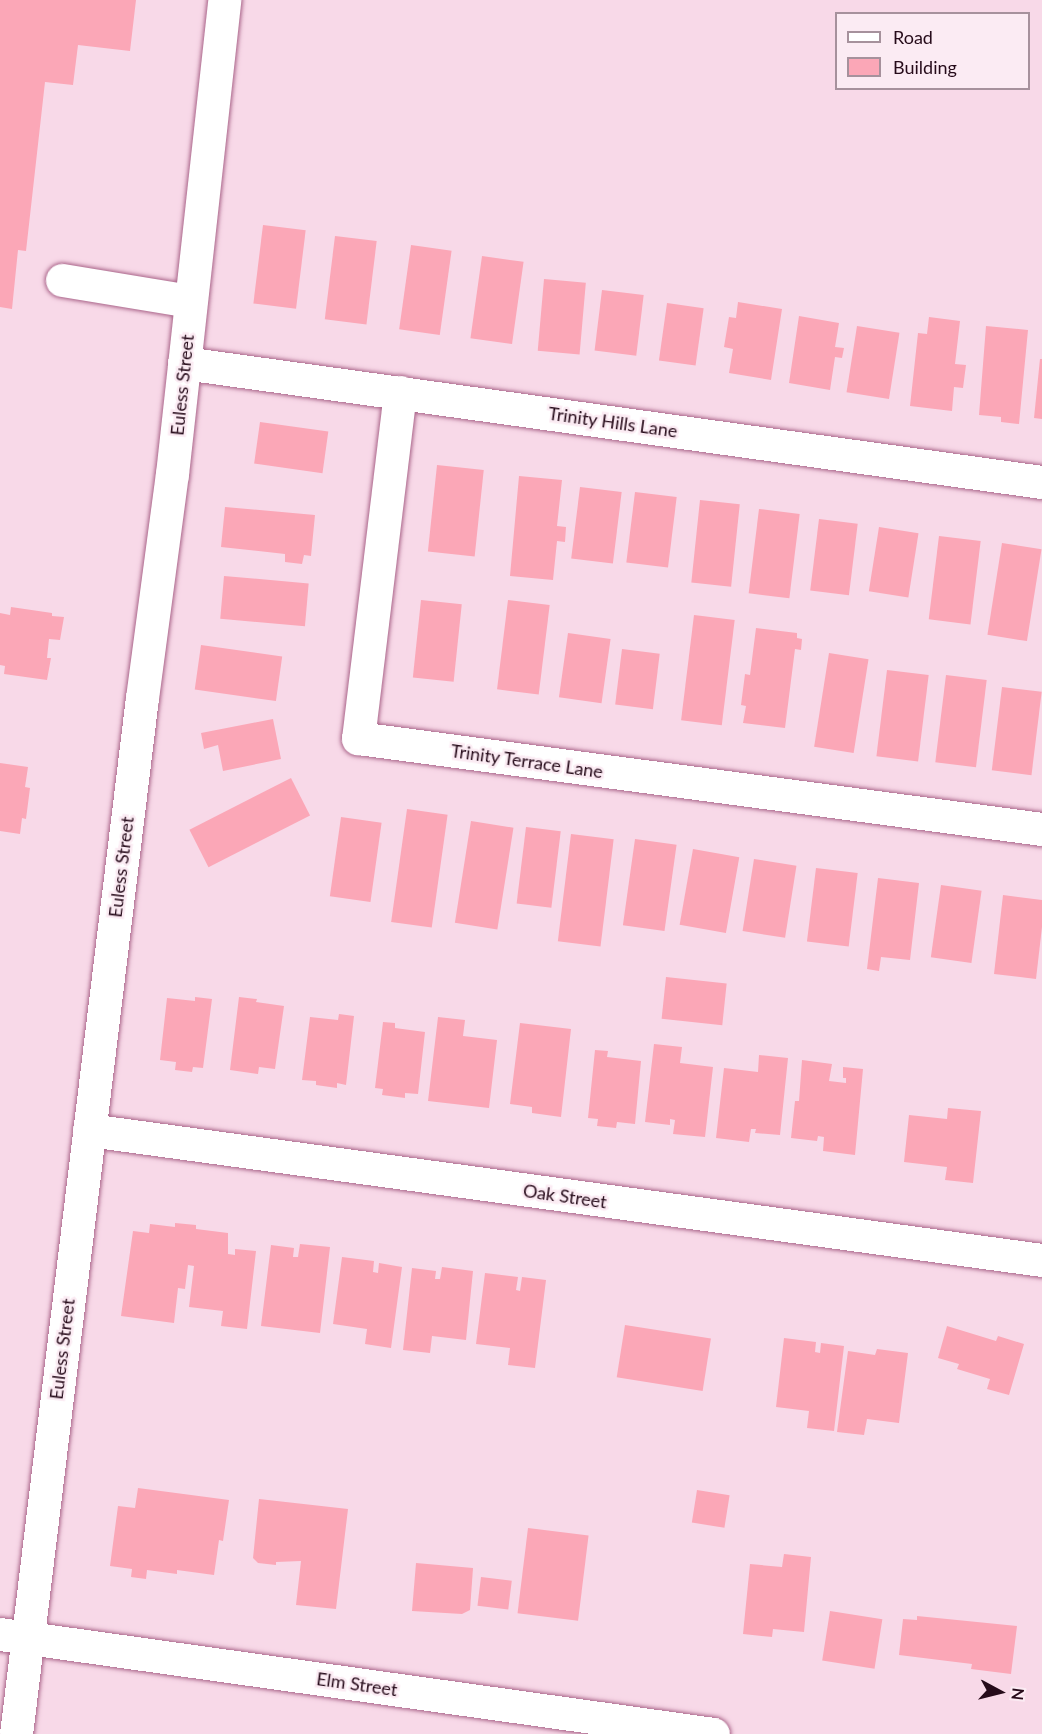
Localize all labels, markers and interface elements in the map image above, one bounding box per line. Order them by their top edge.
legend [835,12,1030,90]
text: Road [893,26,933,48]
text: Building [893,56,957,78]
street label: Euless Street [166,333,198,437]
street label: Trinity Hills Lane [547,402,679,442]
street label: Trinity Terrace Lane [449,740,605,782]
street label: Euless Street [104,815,138,919]
street label: Oak Street [522,1179,608,1213]
street label: Euless Street [45,1297,79,1401]
north arrow [970,1662,1030,1722]
street label: Elm Street [315,1668,399,1700]
text: N [1008,1687,1029,1702]

